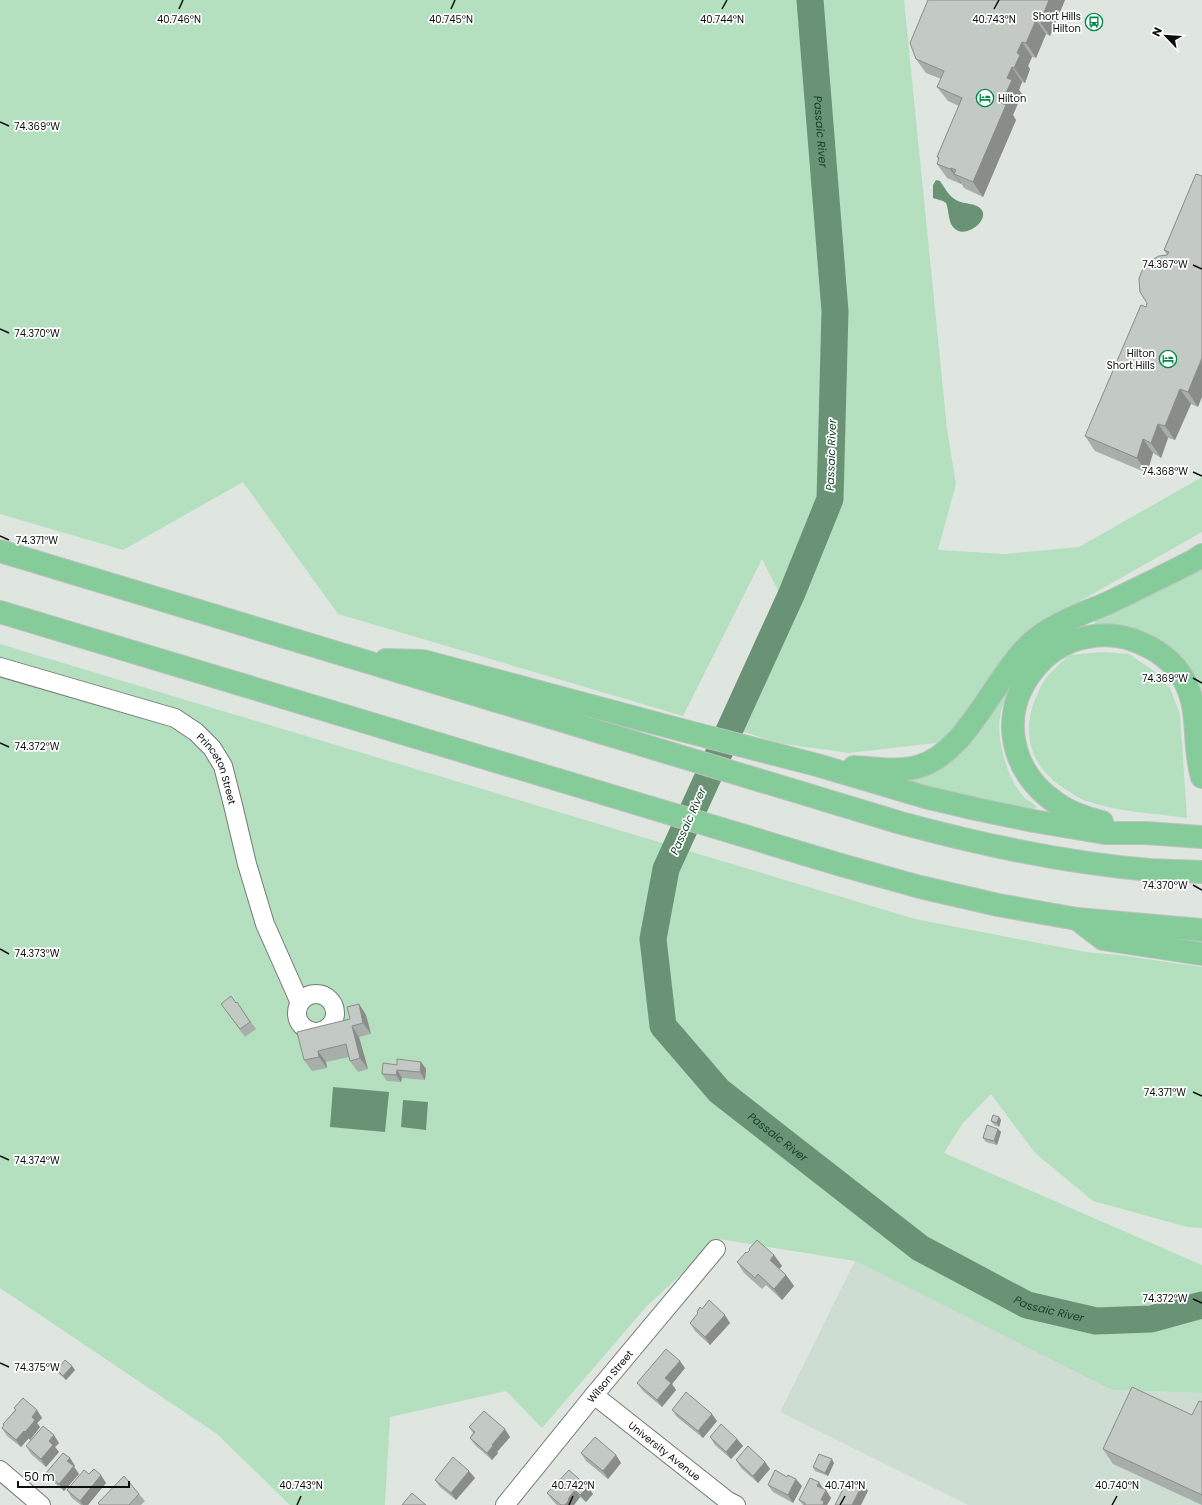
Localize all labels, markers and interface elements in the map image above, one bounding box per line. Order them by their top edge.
place label: Short Hills Hilton [1033,9,1081,36]
text: 40.746°N [157,12,201,27]
text: 40.745°N [429,12,473,27]
text: 40.744°N [700,12,744,27]
text: 40.743°N [972,12,1016,27]
bus stop icon: Short Hills Hilton [1084,12,1104,32]
north arrow [1146,16,1186,56]
text: N [1148,25,1166,39]
hotel icon: Hilton [975,88,995,108]
place label: Hilton [998,91,1026,106]
water label: Passaic River [810,95,832,169]
text: 74.369°W [14,119,60,134]
text: 74.367°W [1142,257,1188,272]
text: 74.370°W [14,326,60,341]
place label: Hilton Short Hills [1107,346,1155,373]
hotel icon: Hilton Short Hills [1158,349,1178,369]
water label: Passaic River [822,418,840,491]
text: 74.368°W [1142,464,1188,479]
text: 74.371°W [16,533,58,548]
text: 74.369°W [1142,671,1188,686]
street label: Princeton Street [193,729,240,806]
text: 74.372°W [15,739,60,754]
water label: Passaic River [666,784,710,857]
text: 74.370°W [1142,878,1188,893]
text: 74.373°W [15,946,60,961]
text: 74.371°W [1144,1085,1186,1100]
water label: Passaic River [744,1108,812,1166]
text: 74.374°W [14,1153,60,1168]
text: 74.372°W [1143,1291,1188,1306]
water label: Passaic River [1011,1292,1086,1326]
street label: Wilson Street [583,1346,636,1406]
text: 74.375°W [14,1360,60,1375]
street label: University Avenue [625,1418,704,1484]
scale bar [18,1463,129,1489]
text: 50 m [24,1468,55,1485]
text: 40.743°N [279,1478,323,1493]
text: 40.742°N [551,1478,595,1493]
text: 40.741°N [825,1478,865,1493]
text: 40.740°N [1095,1478,1139,1493]

